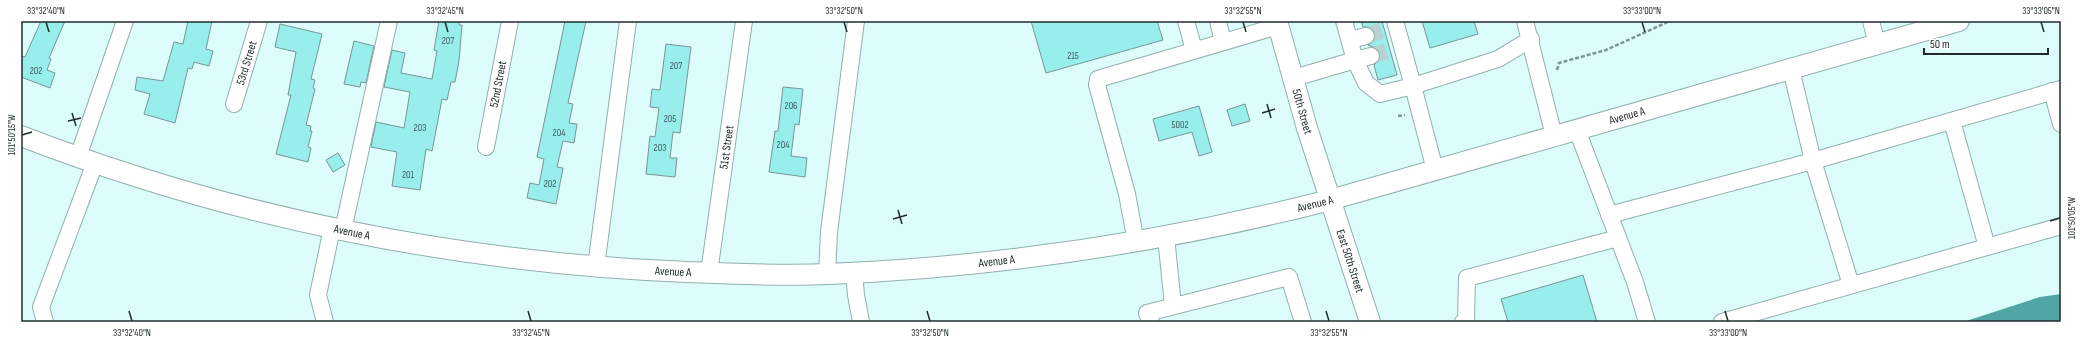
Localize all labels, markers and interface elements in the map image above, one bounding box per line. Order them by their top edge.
text: 33°32'40"N [27,5,65,17]
text: 33°32'45"N [426,5,464,17]
text: 33°32'50"N [825,5,863,17]
text: 33°32'55"N [1224,5,1262,17]
text: 33°33'00"N [1623,5,1661,17]
text: 33°33'05"N [2022,5,2060,17]
scale bar [1924,30,2048,56]
house number: 207 [442,35,454,47]
text: 50 m [1930,37,1950,52]
street label: 53rd Street [233,39,260,87]
house number: 215 [1067,50,1079,62]
street label: 52nd Street [486,59,510,109]
house number: 207 [670,60,682,72]
house number: 202 [30,65,42,77]
street label: 50th Street [1289,87,1316,136]
house number: 206 [785,100,797,112]
street label: Avenue A [1606,103,1647,128]
house number: 205 [664,113,676,125]
text: 101°50'15"W [6,114,18,155]
house number: 5002 [1171,119,1189,131]
house number: 203 [414,122,426,134]
street label: 51st Street [716,124,737,170]
house number: 204 [553,127,565,139]
house number: 204 [777,139,789,151]
house number: 203 [654,142,666,154]
house number: 201 [402,169,415,181]
house number: 202 [544,178,556,190]
street label: Avenue A [1295,192,1336,216]
text: 101°50'05"W [2066,197,2078,239]
street label: Avenue A [332,221,372,243]
street label: East 50th Street [1333,228,1368,295]
street label: Avenue A [977,251,1016,271]
street label: Avenue A [654,263,693,280]
text: 33°32'40"N [113,327,151,339]
text: 33°32'45"N [512,327,550,339]
text: 33°32'50"N [911,327,949,339]
text: 33°32'55"N [1310,327,1348,339]
text: 33°33'00"N [1709,327,1747,339]

